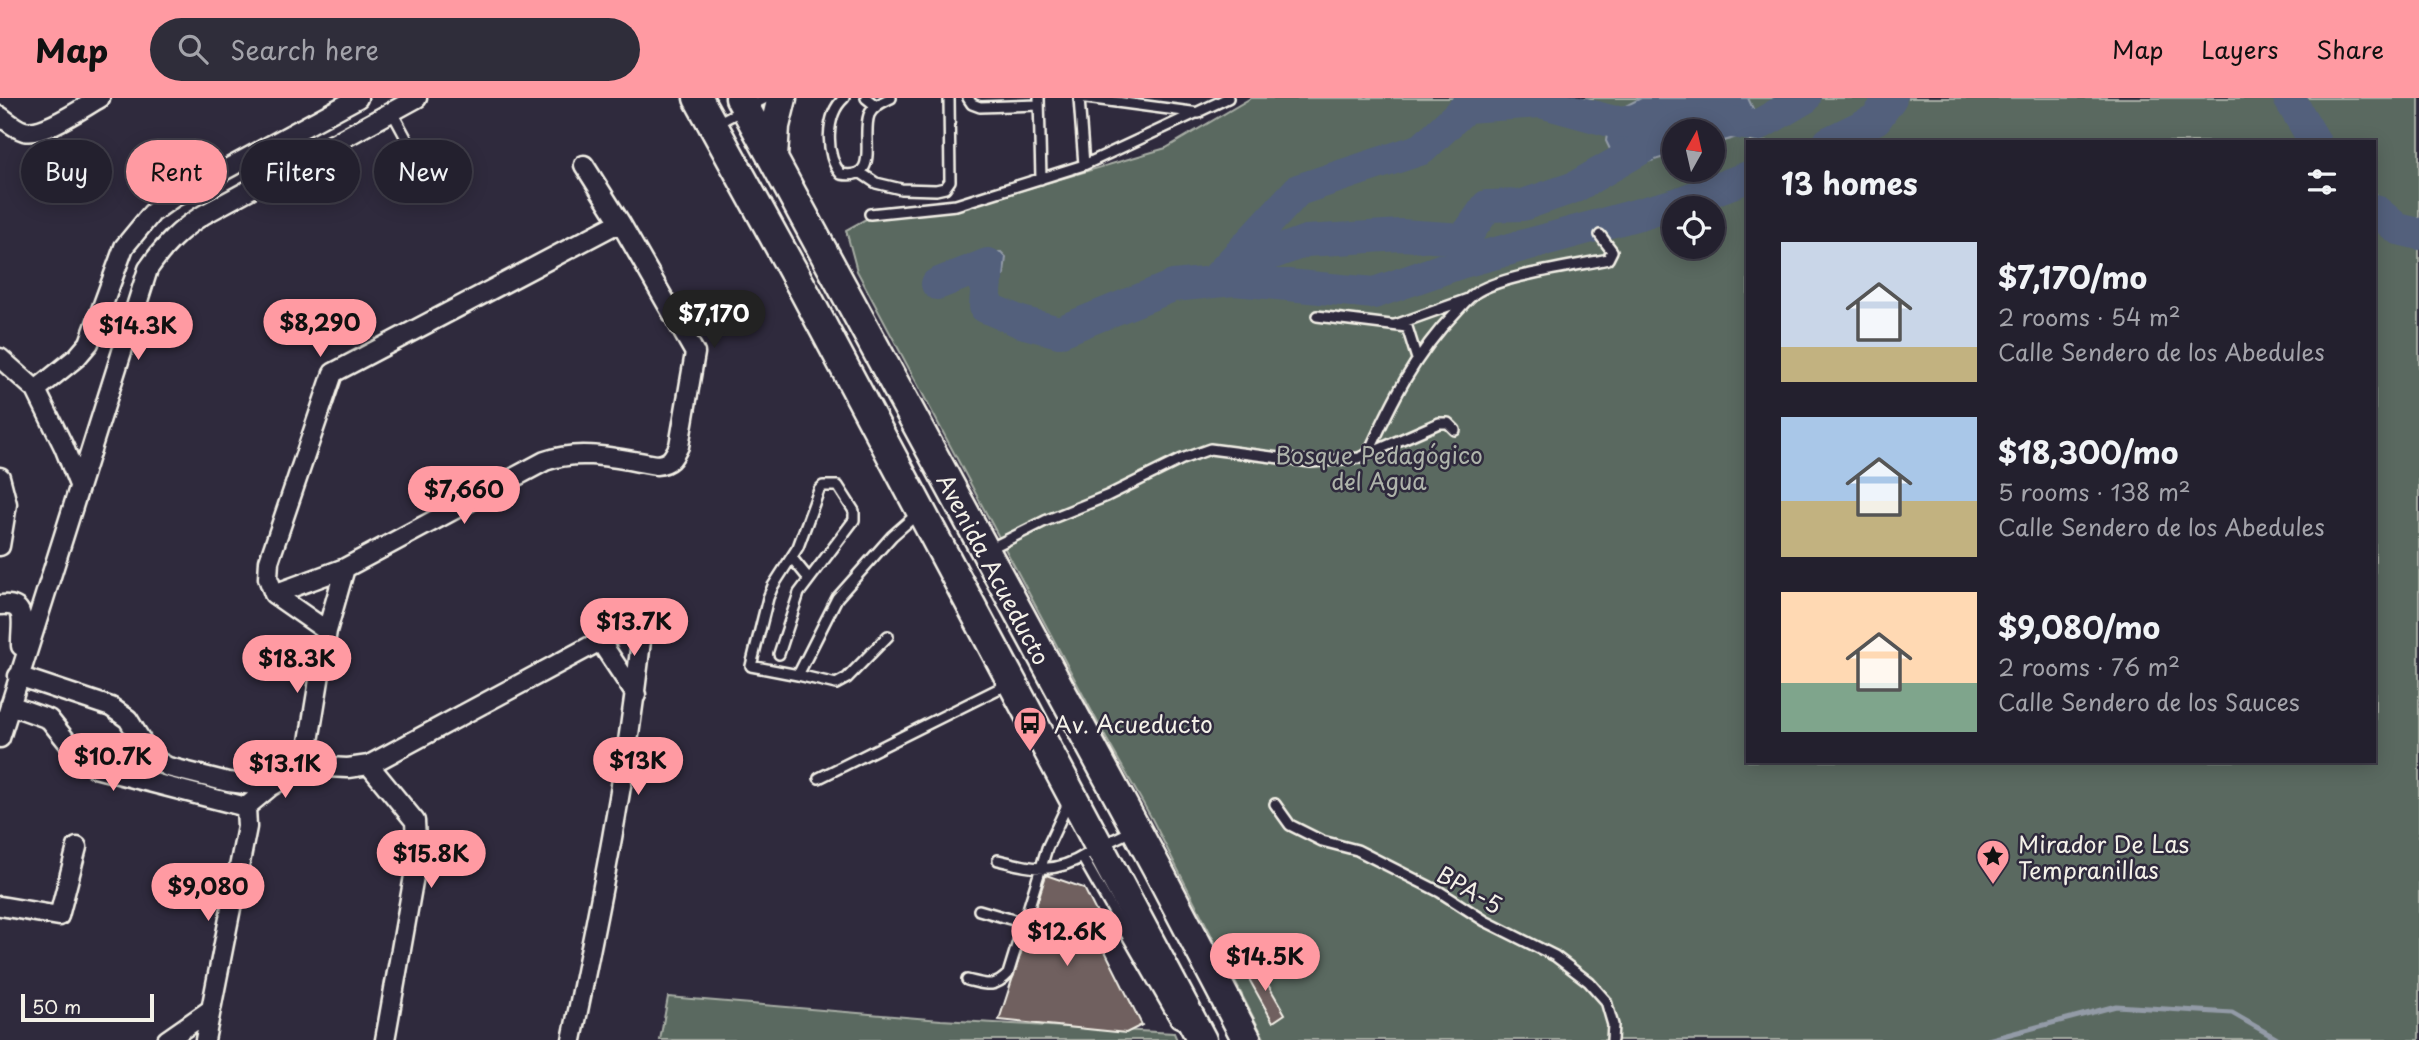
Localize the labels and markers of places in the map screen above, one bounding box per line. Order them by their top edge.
pin: $7,170 [657,290,771,350]
pin: $8,290 [263,300,377,359]
pin: $14.3K [81,302,195,362]
pin: $7,660 [407,466,521,526]
pin: $13.7K [577,598,691,658]
pin: $18.3K [240,636,354,695]
bus stop icon: Av. Acueducto [1011,704,1049,753]
place label: Av. Acueducto [1054,706,1213,741]
pin: $10.7K [56,734,170,793]
pin: $13K [597,738,679,797]
pin: $13.1K [228,740,342,800]
place label: Mirador De Las Tempranillas [2018,826,2189,887]
pin: $15.8K [374,830,488,890]
place icon: Mirador De Las Tempranillas [1974,837,2012,886]
pin: $9,080 [151,864,265,923]
pin: $12.6K [1010,908,1124,968]
pin: $14.5K [1208,934,1322,993]

